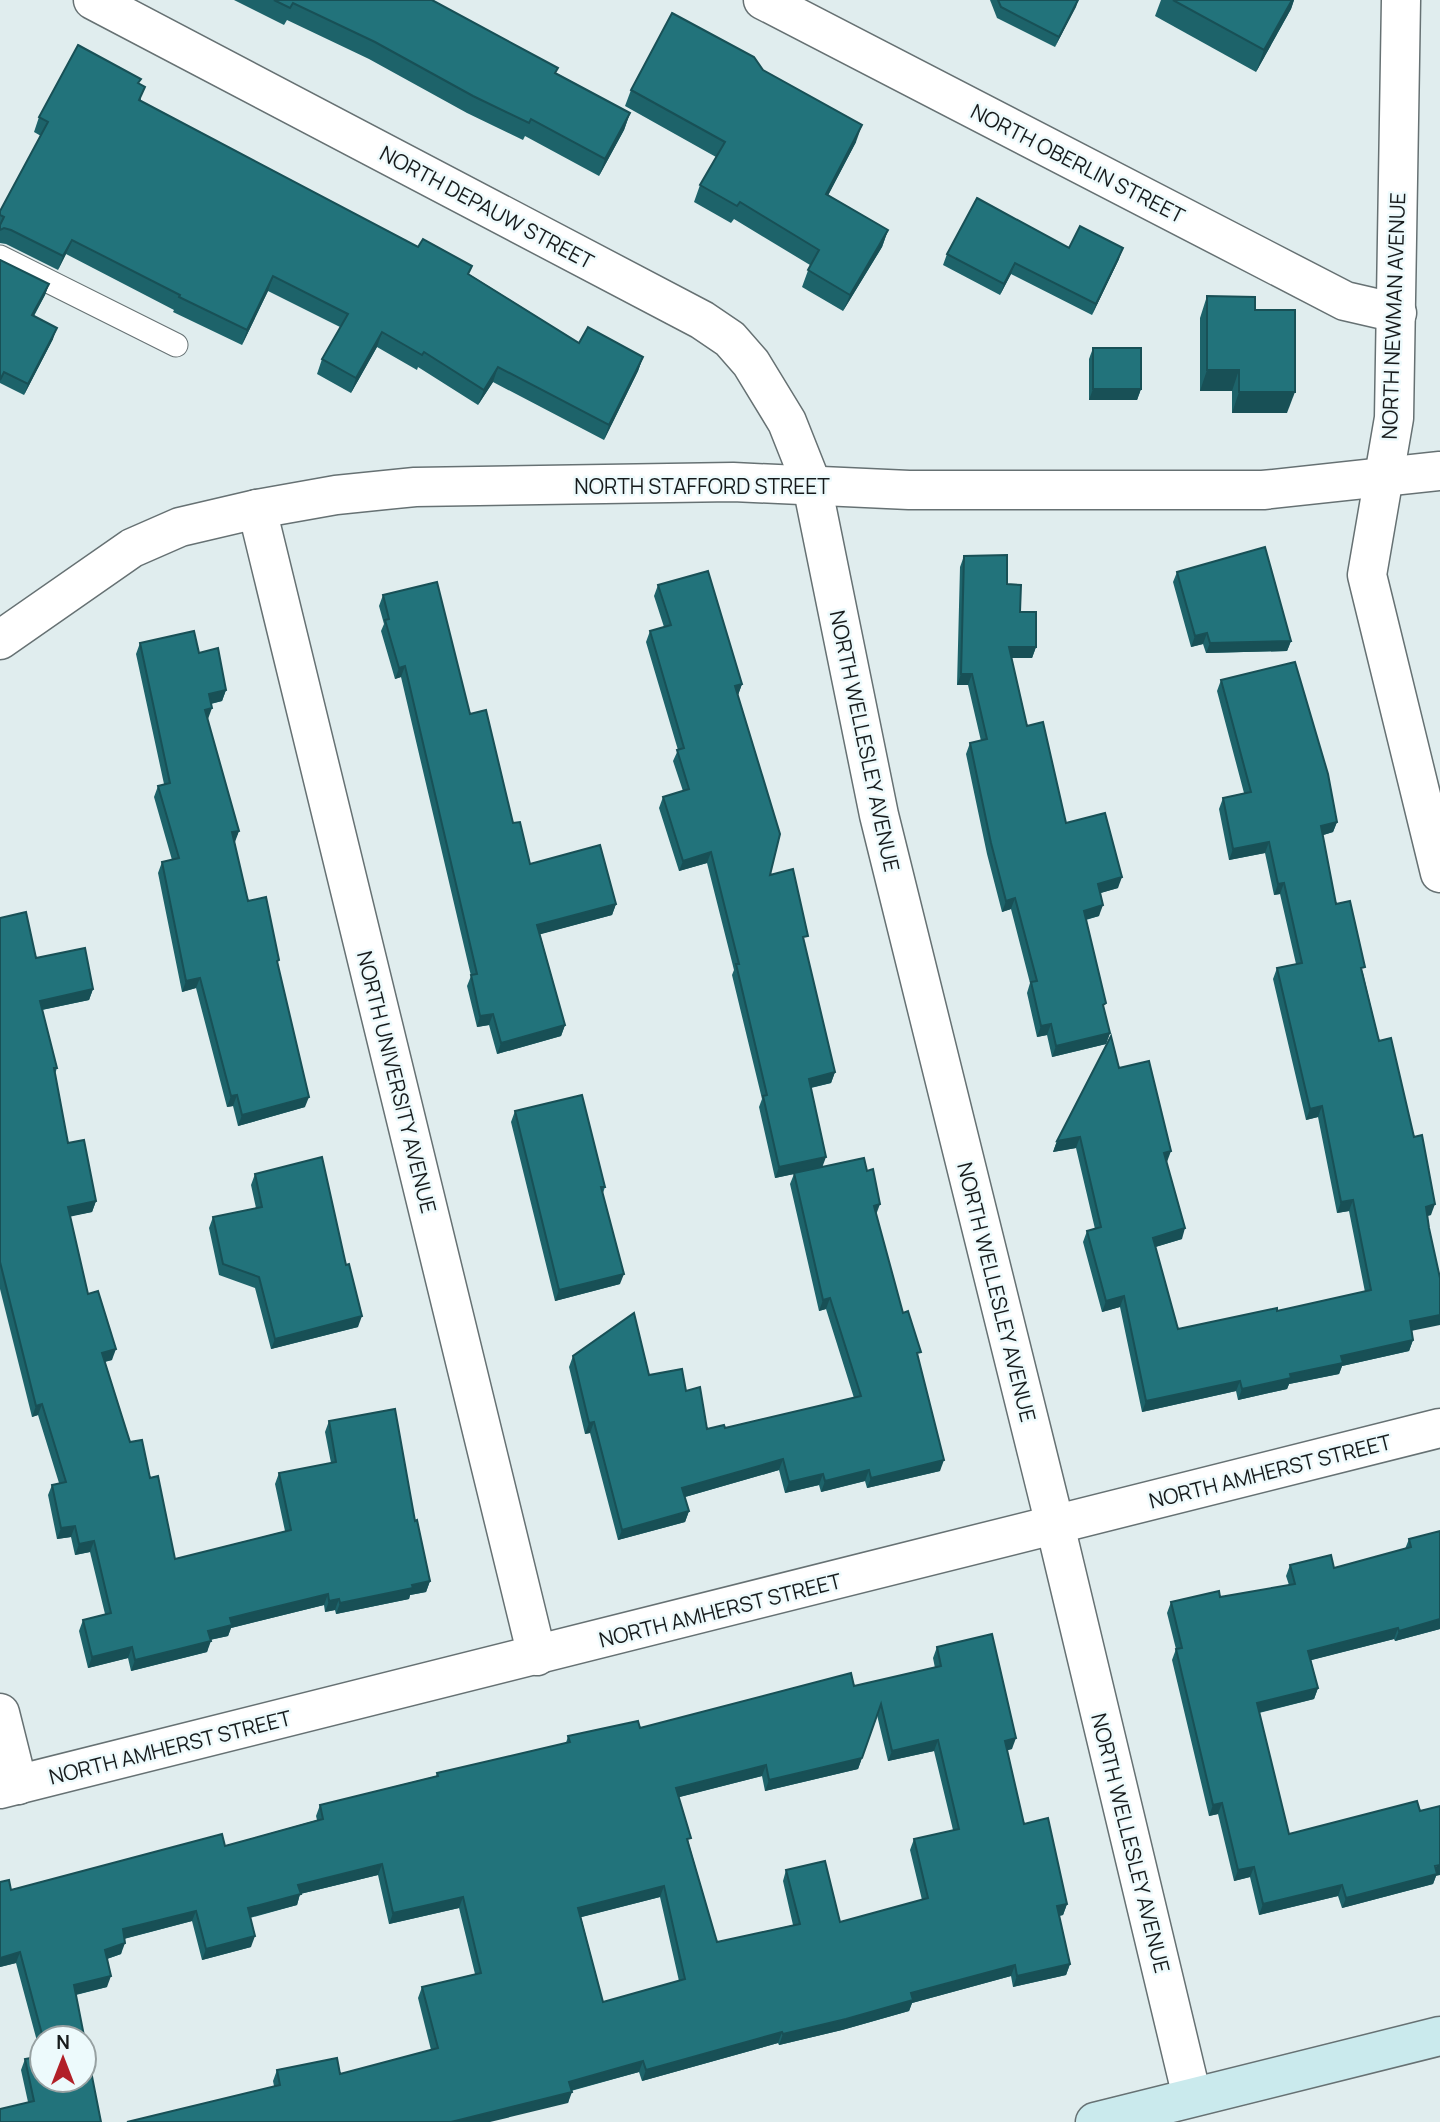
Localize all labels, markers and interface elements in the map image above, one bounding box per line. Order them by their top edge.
street label: NORTH OBERLIN STREET [966,97,1190,229]
street label: NORTH DEPAUW STREET [375,139,599,276]
street label: NORTH NEWMAN AVENUE [1375,192,1411,440]
street label: NORTH STAFFORD STREET [574,472,830,500]
street label: NORTH WELLESLEY AVENUE [824,608,906,874]
street label: NORTH UNIVERSITY AVENUE [351,948,443,1216]
street label: NORTH WELLESLEY AVENUE [951,1159,1043,1425]
street label: NORTH AMHERST STREET [1146,1427,1394,1515]
street label: NORTH AMHERST STREET [596,1566,844,1654]
street label: NORTH AMHERST STREET [46,1703,294,1791]
street label: NORTH WELLESLEY AVENUE [1085,1710,1177,1976]
north arrow [28,2024,98,2094]
text: N [56,2029,70,2055]

